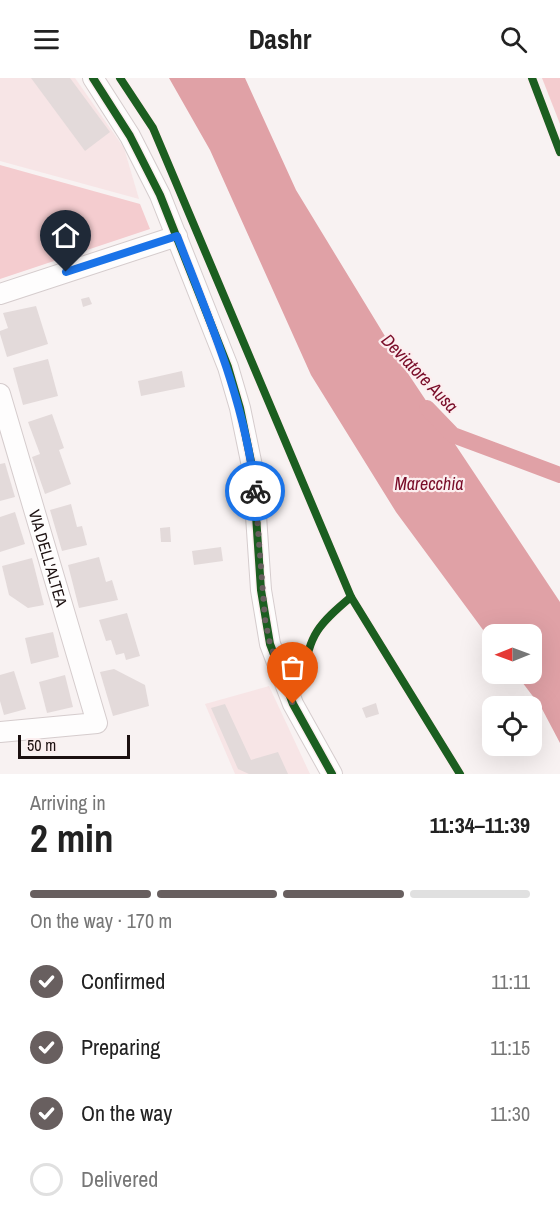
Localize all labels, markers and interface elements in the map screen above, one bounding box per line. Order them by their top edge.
text: Dashr [249,21,311,57]
icon: menu [30,23,63,56]
icon: search [497,23,530,56]
pin [40,210,91,272]
icon: home [49,219,82,252]
water label: Deviatore Ausa [376,328,464,418]
courier [225,461,285,521]
water label: Marecchia [395,471,463,496]
icon: bike [239,475,272,508]
street label: VIA DELL'ALTEA [24,507,73,609]
north arrow [482,624,542,684]
map controls [482,624,542,756]
pin [267,642,318,704]
icon: bag [276,651,309,684]
button: locate [482,696,542,756]
scale bar [18,732,130,760]
text: 50 m [27,734,56,756]
text: Arriving in [30,789,106,816]
text: 11:34–11:39 [430,810,530,840]
text: 2 min [30,812,114,864]
text: On the way · 170 m [30,907,172,934]
icon: check [30,965,63,998]
text: Confirmed [81,966,165,996]
text: 11:11 [491,968,530,995]
icon: check [30,1031,63,1064]
text: Preparing [81,1032,160,1062]
text: 11:15 [490,1034,530,1061]
icon: check [30,1097,63,1130]
text: On the way [81,1098,172,1128]
text: 11:30 [490,1100,530,1127]
text: Delivered [81,1164,158,1194]

